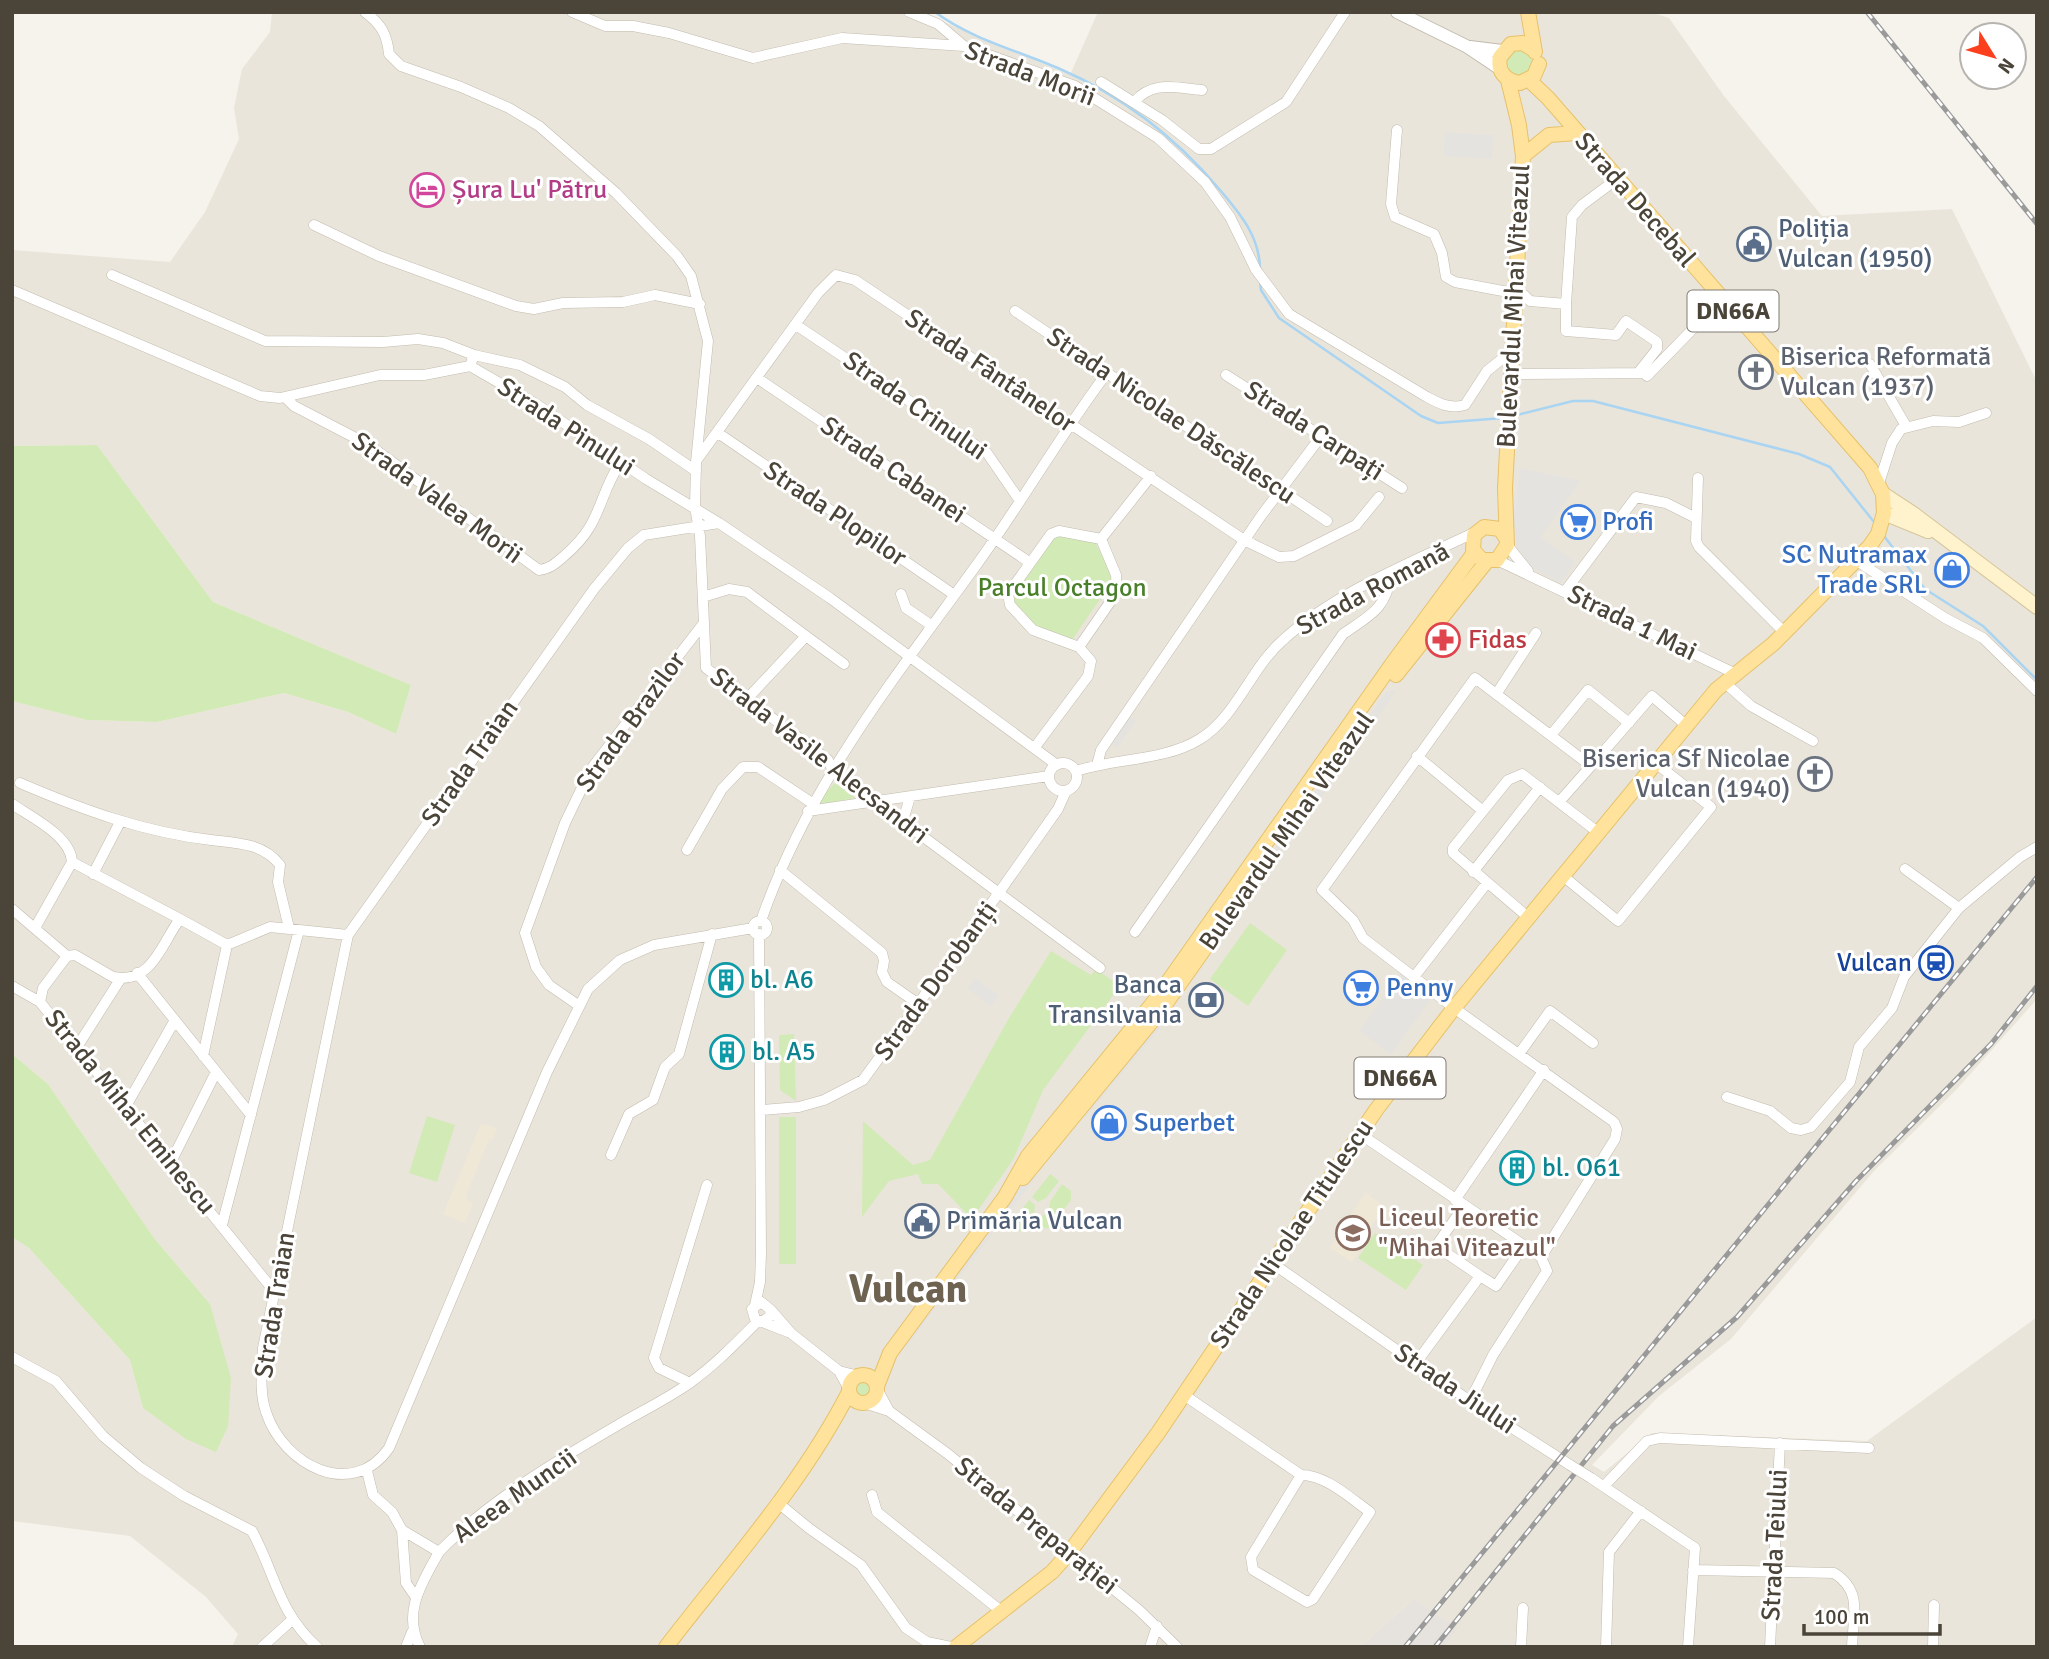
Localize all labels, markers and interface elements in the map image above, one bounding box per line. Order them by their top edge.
north arrow [1958,21,2028,91]
street label: Strada Morii [960,34,1100,114]
text: N [1992,53,2019,78]
street label: Strada Decebal [1568,126,1702,274]
street label: Bulevardul Mihai Viteazul [1491,163,1537,449]
hotel icon: Șura Lu' Pătru [408,171,446,209]
place label: Șura Lu' Pătru [452,174,607,206]
place label: Poliția Vulcan (1950) [1778,213,1932,275]
public building icon: Poliția Vulcan (1950) [1735,225,1773,263]
road number: DN66A [1688,290,1778,332]
street label: Strada Fântânelor [899,302,1082,440]
street label: Strada Nicolae Dăscălescu [1040,321,1302,511]
place label: Biserica Reformată Vulcan (1937) [1780,341,1991,403]
street label: Strada Crinului [837,345,993,467]
church icon: Biserica Reformată Vulcan (1937) [1737,353,1775,391]
street label: Strada Pinului [491,371,641,483]
street label: Strada Carpați [1238,374,1390,488]
street label: Strada Cabanei [814,410,972,530]
street label: Strada Valea Morii [345,425,529,571]
street label: Strada Plopilor [757,454,913,574]
supermarket icon: Profi [1559,503,1597,541]
place label: Profi [1602,506,1654,538]
street label: Strada Romană [1291,535,1455,643]
place label: SC Nutramax Trade SRL [1782,539,1927,601]
shop icon: SC Nutramax Trade SRL [1933,551,1971,589]
park label: Parcul Octagon [977,572,1147,604]
street label: Strada 1 Mai [1562,578,1702,668]
pharmacy icon: Fidas [1424,621,1462,659]
place label: Fidas [1468,624,1527,656]
street label: Strada Brazilor [569,645,693,798]
street label: Strada Vasile Alecsandri [703,661,935,851]
street label: Strada Traian [415,694,525,832]
street label: Bulevardul Mihai Viteazul [1192,705,1382,957]
place label: Biserica Sf Nicolae Vulcan (1940) [1582,743,1790,805]
church icon: Biserica Sf Nicolae Vulcan (1940) [1796,755,1834,793]
street label: Strada Dorobanți [867,895,1005,1067]
station icon: Vulcan [1917,944,1955,982]
place label: Vulcan [1837,947,1912,979]
building icon: bl. A6 [707,961,745,999]
place label: bl. A6 [750,964,814,996]
place label: Banca Transilvania [1048,969,1182,1031]
supermarket icon: Penny [1342,969,1380,1007]
place label: Penny [1386,972,1453,1004]
bank icon: Banca Transilvania [1187,981,1225,1019]
street label: Strada Mihai Eminescu [38,1003,222,1221]
building icon: bl. A5 [708,1033,746,1071]
place label: bl. A5 [752,1036,816,1068]
road number: DN66A [1354,1058,1446,1098]
shop icon: Superbet [1090,1104,1128,1142]
place label: Superbet [1134,1107,1235,1139]
street label: Strada Nicolae Titulescu [1203,1113,1381,1355]
building icon: bl. O61 [1498,1149,1536,1187]
place label: bl. O61 [1542,1152,1621,1184]
public building icon: Primăria Vulcan [903,1202,941,1240]
place label: Liceul Teoretic "Mihai Viteazul" [1378,1202,1556,1264]
place label: Primăria Vulcan [946,1205,1123,1237]
school or university icon: Liceul Teoretic "Mihai Viteazul" [1334,1214,1372,1252]
street label: Strada Traian [248,1230,302,1380]
district label: Vulcan [849,1264,967,1314]
street label: Strada Jiului [1388,1337,1522,1441]
street label: Aleea Muncii [447,1442,583,1550]
street label: Strada Preparației [948,1450,1124,1602]
street label: Strada Teiului [1755,1468,1795,1622]
scale bar [1804,1592,1940,1636]
text: 100 m [1814,1604,1869,1630]

